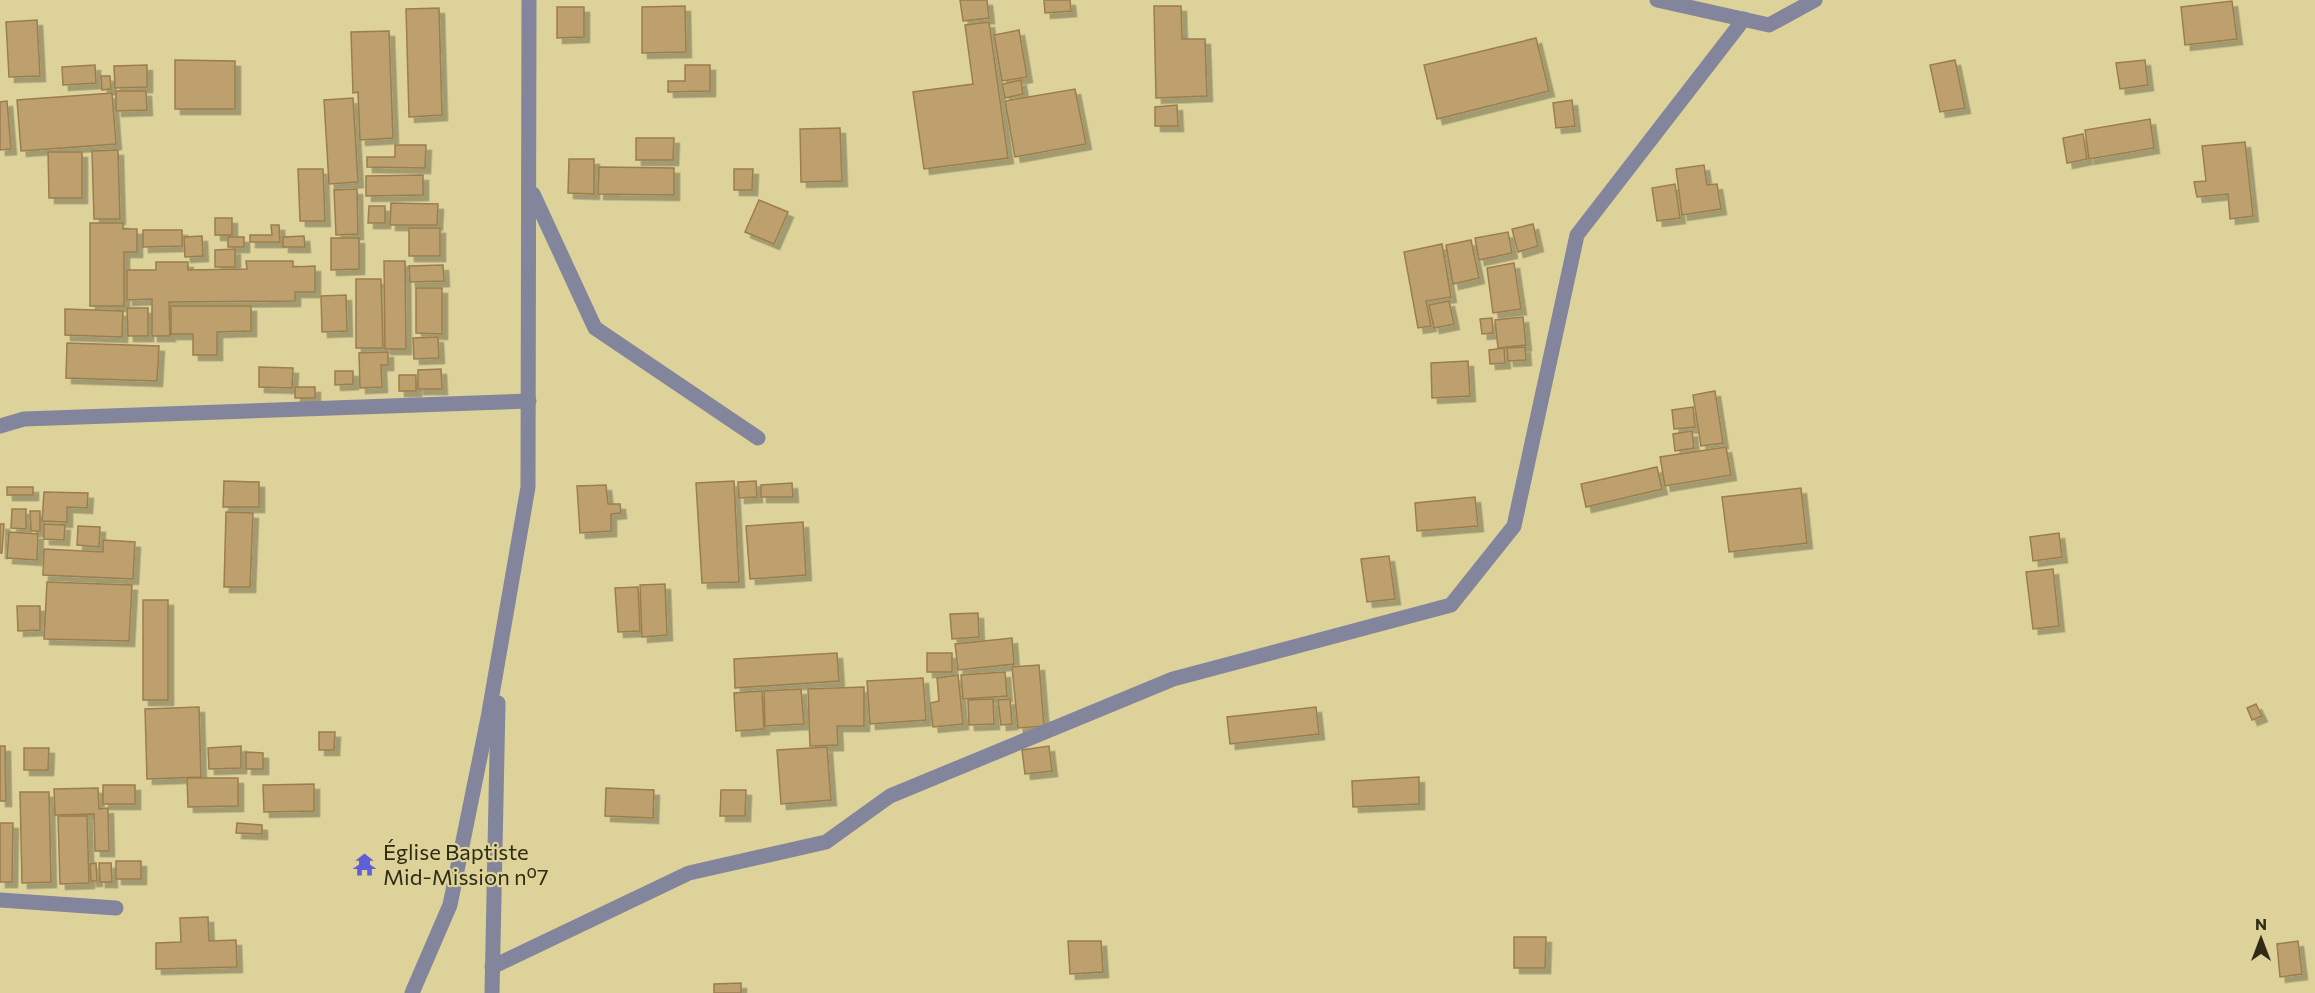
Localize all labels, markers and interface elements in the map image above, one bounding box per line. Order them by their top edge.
place label: Église Baptiste Mid-Mission n⁰7 [383,838,549,890]
temple icon: Église Baptiste Mid-Mission n⁰7 [352,851,378,877]
north arrow [2231,909,2291,969]
text: N [2255,914,2267,933]

